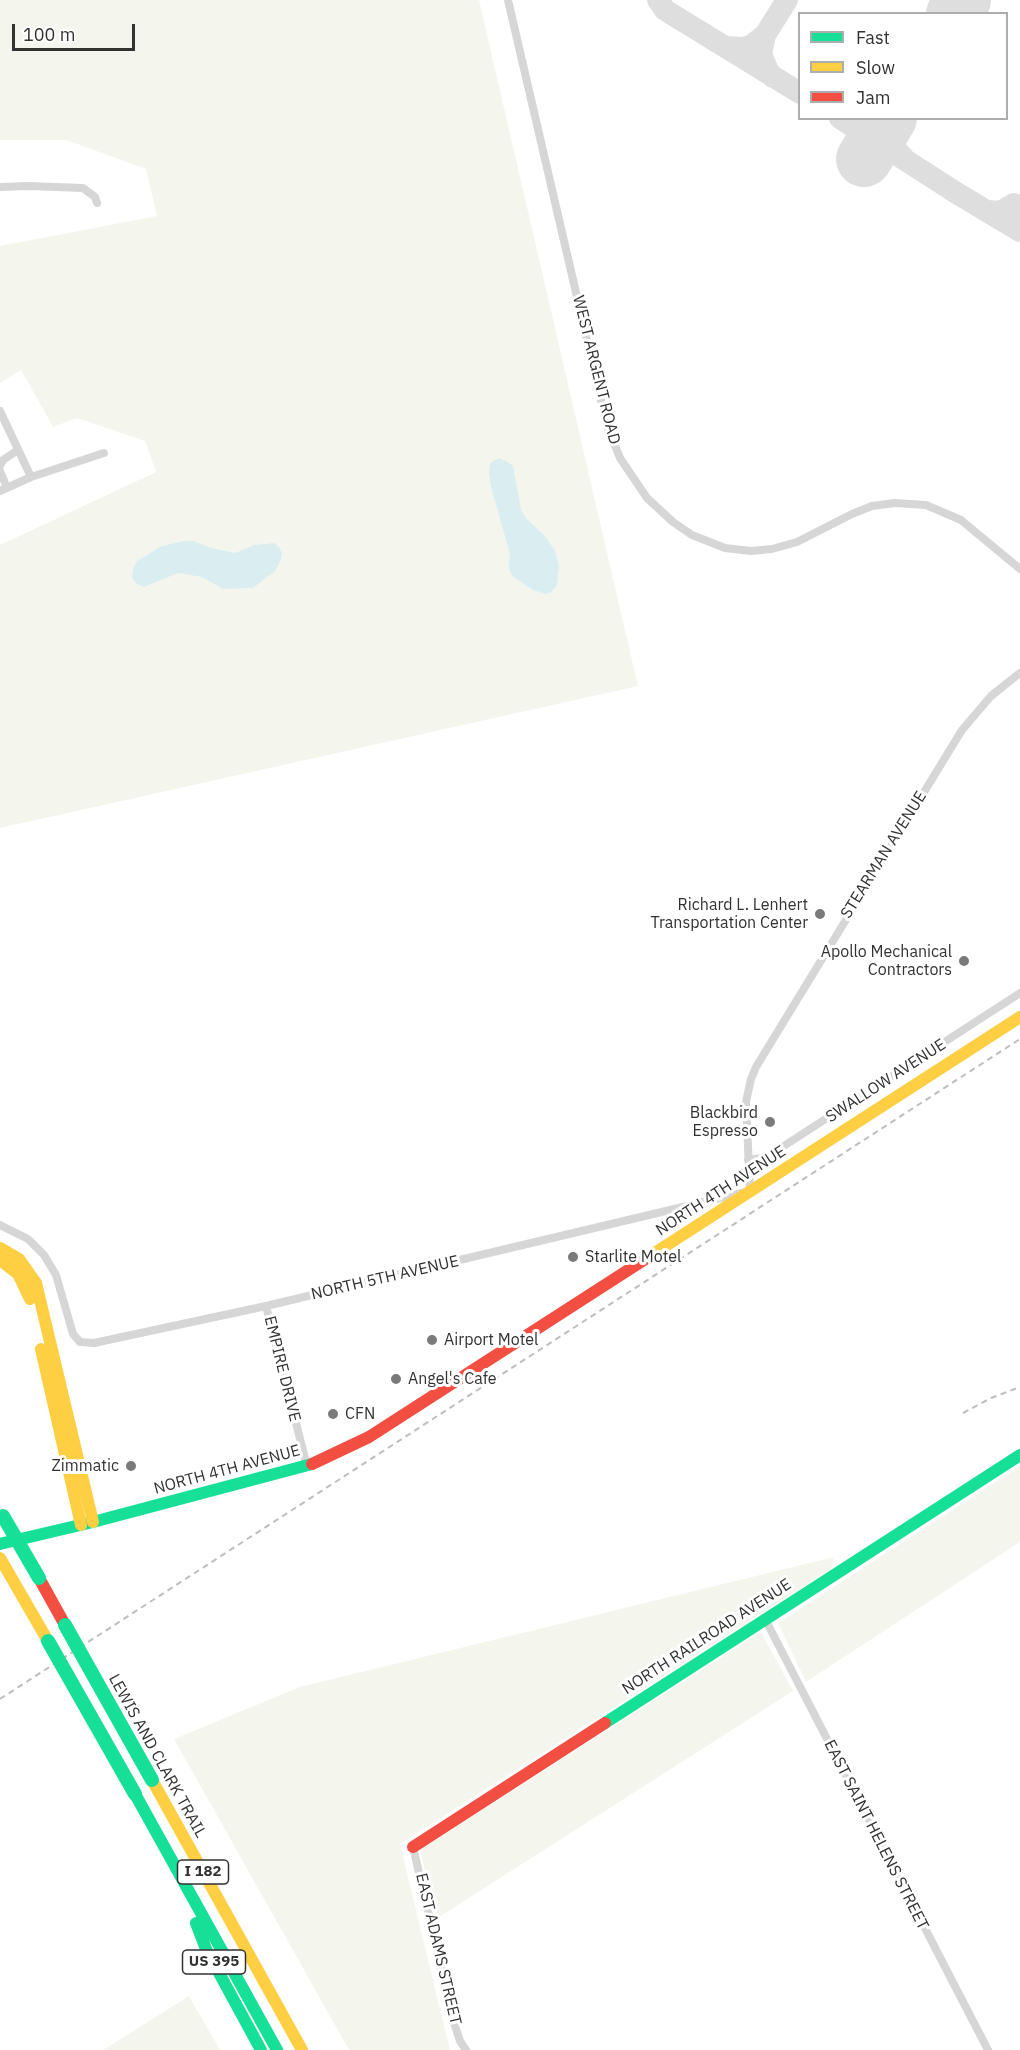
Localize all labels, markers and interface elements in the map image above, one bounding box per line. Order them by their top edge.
scale bar [15,12,138,50]
legend [798,12,1008,120]
text: 100 m [23,23,75,46]
text: Fast [856,26,890,49]
text: Slow [856,56,895,79]
text: Jam [856,86,891,109]
street label: WEST ARGENT ROAD [568,294,624,446]
street label: STEARMAN AVENUE [837,788,931,922]
place label: Richard L. Lenhert Transportation Center [651,895,808,933]
marker: Richard L. Lenhert Transportation Center [813,907,827,921]
place label: Apollo Mechanical Contractors [821,942,952,980]
marker: Apollo Mechanical Contractors [957,954,971,968]
street label: SWALLOW AVENUE [823,1035,949,1127]
place label: Blackbird Espresso [690,1103,758,1141]
marker: Blackbird Espresso [763,1115,777,1129]
street label: NORTH 4TH AVENUE [653,1142,789,1240]
place label: Starlite Motel [585,1247,681,1267]
marker: Starlite Motel [566,1250,580,1264]
street label: NORTH 5TH AVENUE [309,1252,461,1304]
street label: EMPIRE DRIVE [260,1314,304,1424]
place label: Airport Motel [444,1330,538,1350]
marker: Airport Motel [425,1333,439,1347]
place label: Angel's Cafe [408,1369,497,1389]
marker: Angel's Cafe [389,1372,403,1386]
place label: CFN [345,1404,375,1424]
marker: CFN [326,1407,340,1421]
street label: NORTH 4TH AVENUE [152,1441,302,1499]
place label: Zimmatic [52,1456,119,1476]
marker: Zimmatic [124,1459,138,1473]
street label: NORTH RAILROAD AVENUE [619,1575,795,1699]
street label: LEWIS AND CLARK TRAIL [104,1671,210,1841]
street label: EAST SAINT HELENS STREET [820,1737,932,1933]
road number: I 182 [178,1860,228,1884]
street label: EAST ADAMS STREET [411,1871,465,2027]
road number: US 395 [182,1950,246,1974]

